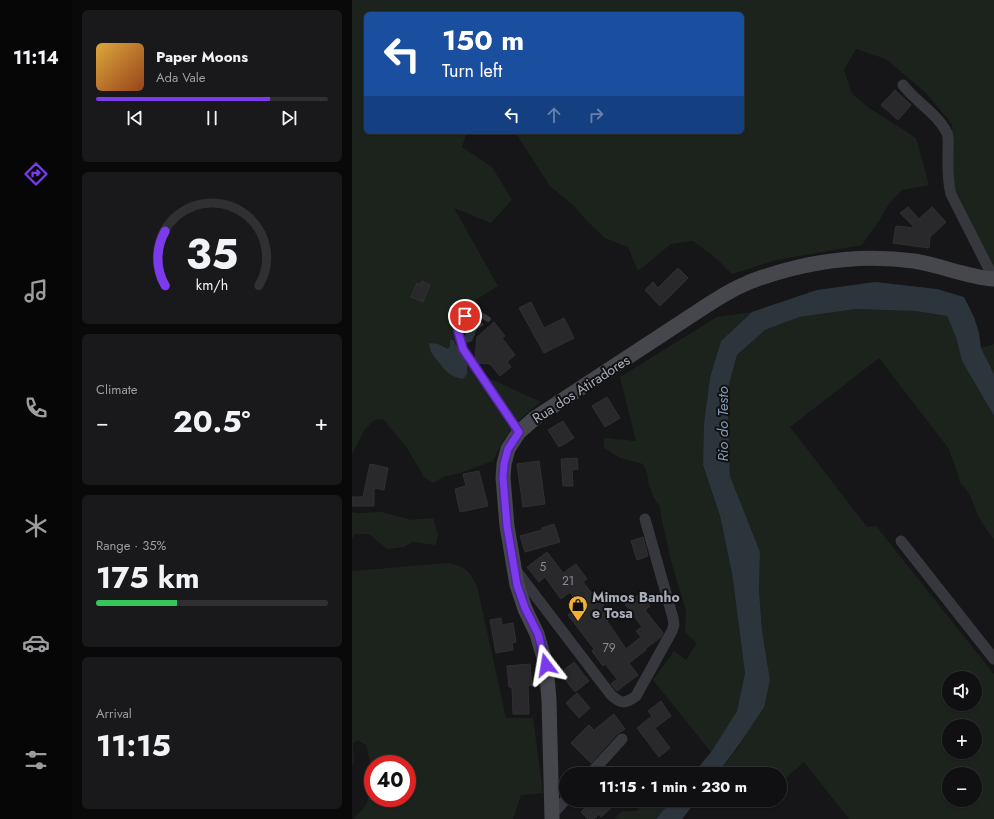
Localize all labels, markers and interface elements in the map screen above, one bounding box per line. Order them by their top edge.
text: 150 m [442,20,524,61]
icon: left [376,28,428,80]
text: 11:14 [13,45,59,71]
text: Paper Moons [156,46,248,68]
text: Turn left [442,58,502,84]
text: Ada Vale [156,68,205,87]
icon: left [501,104,523,126]
icon: ahead [543,104,565,126]
icon: right [585,104,607,126]
icon: previous [124,107,146,129]
icon: pause [201,107,223,129]
icon: next [278,107,300,129]
icon: directions [22,160,50,188]
text: 35 [186,223,238,284]
text: km/h [196,274,228,294]
icon: music [22,277,50,305]
pin [448,299,482,333]
icon: arrive [454,305,476,327]
street label: Rua dos Atiradores [528,350,634,428]
text: Climate [96,380,137,399]
water label: Rio do Testo [712,386,734,462]
icon: phone [22,394,50,422]
text: 20.5° [173,400,250,443]
text: − [96,406,109,438]
text: + [314,406,328,438]
icon: climate [22,512,50,540]
text: Range · 35% [96,536,166,555]
text: 175 km [96,556,200,599]
house number: 5 [540,558,547,576]
house number: 21 [562,572,574,590]
place label: Mimos Banho e Tosa [592,587,680,623]
shop icon: Mimos Banho e Tosa [567,594,589,622]
icon: car [22,629,50,657]
house number: 79 [602,639,616,657]
position arrow [525,644,567,686]
map controls [942,671,982,807]
button: sound [942,671,982,711]
text: Arrival [96,704,132,723]
button: + [942,719,982,759]
text: 11:15 [96,724,171,767]
icon: filters [22,746,50,774]
speed limit sign: 40 [364,755,416,807]
button: − [942,767,982,807]
text: 11:15 · 1 min · 230 m [599,776,747,798]

